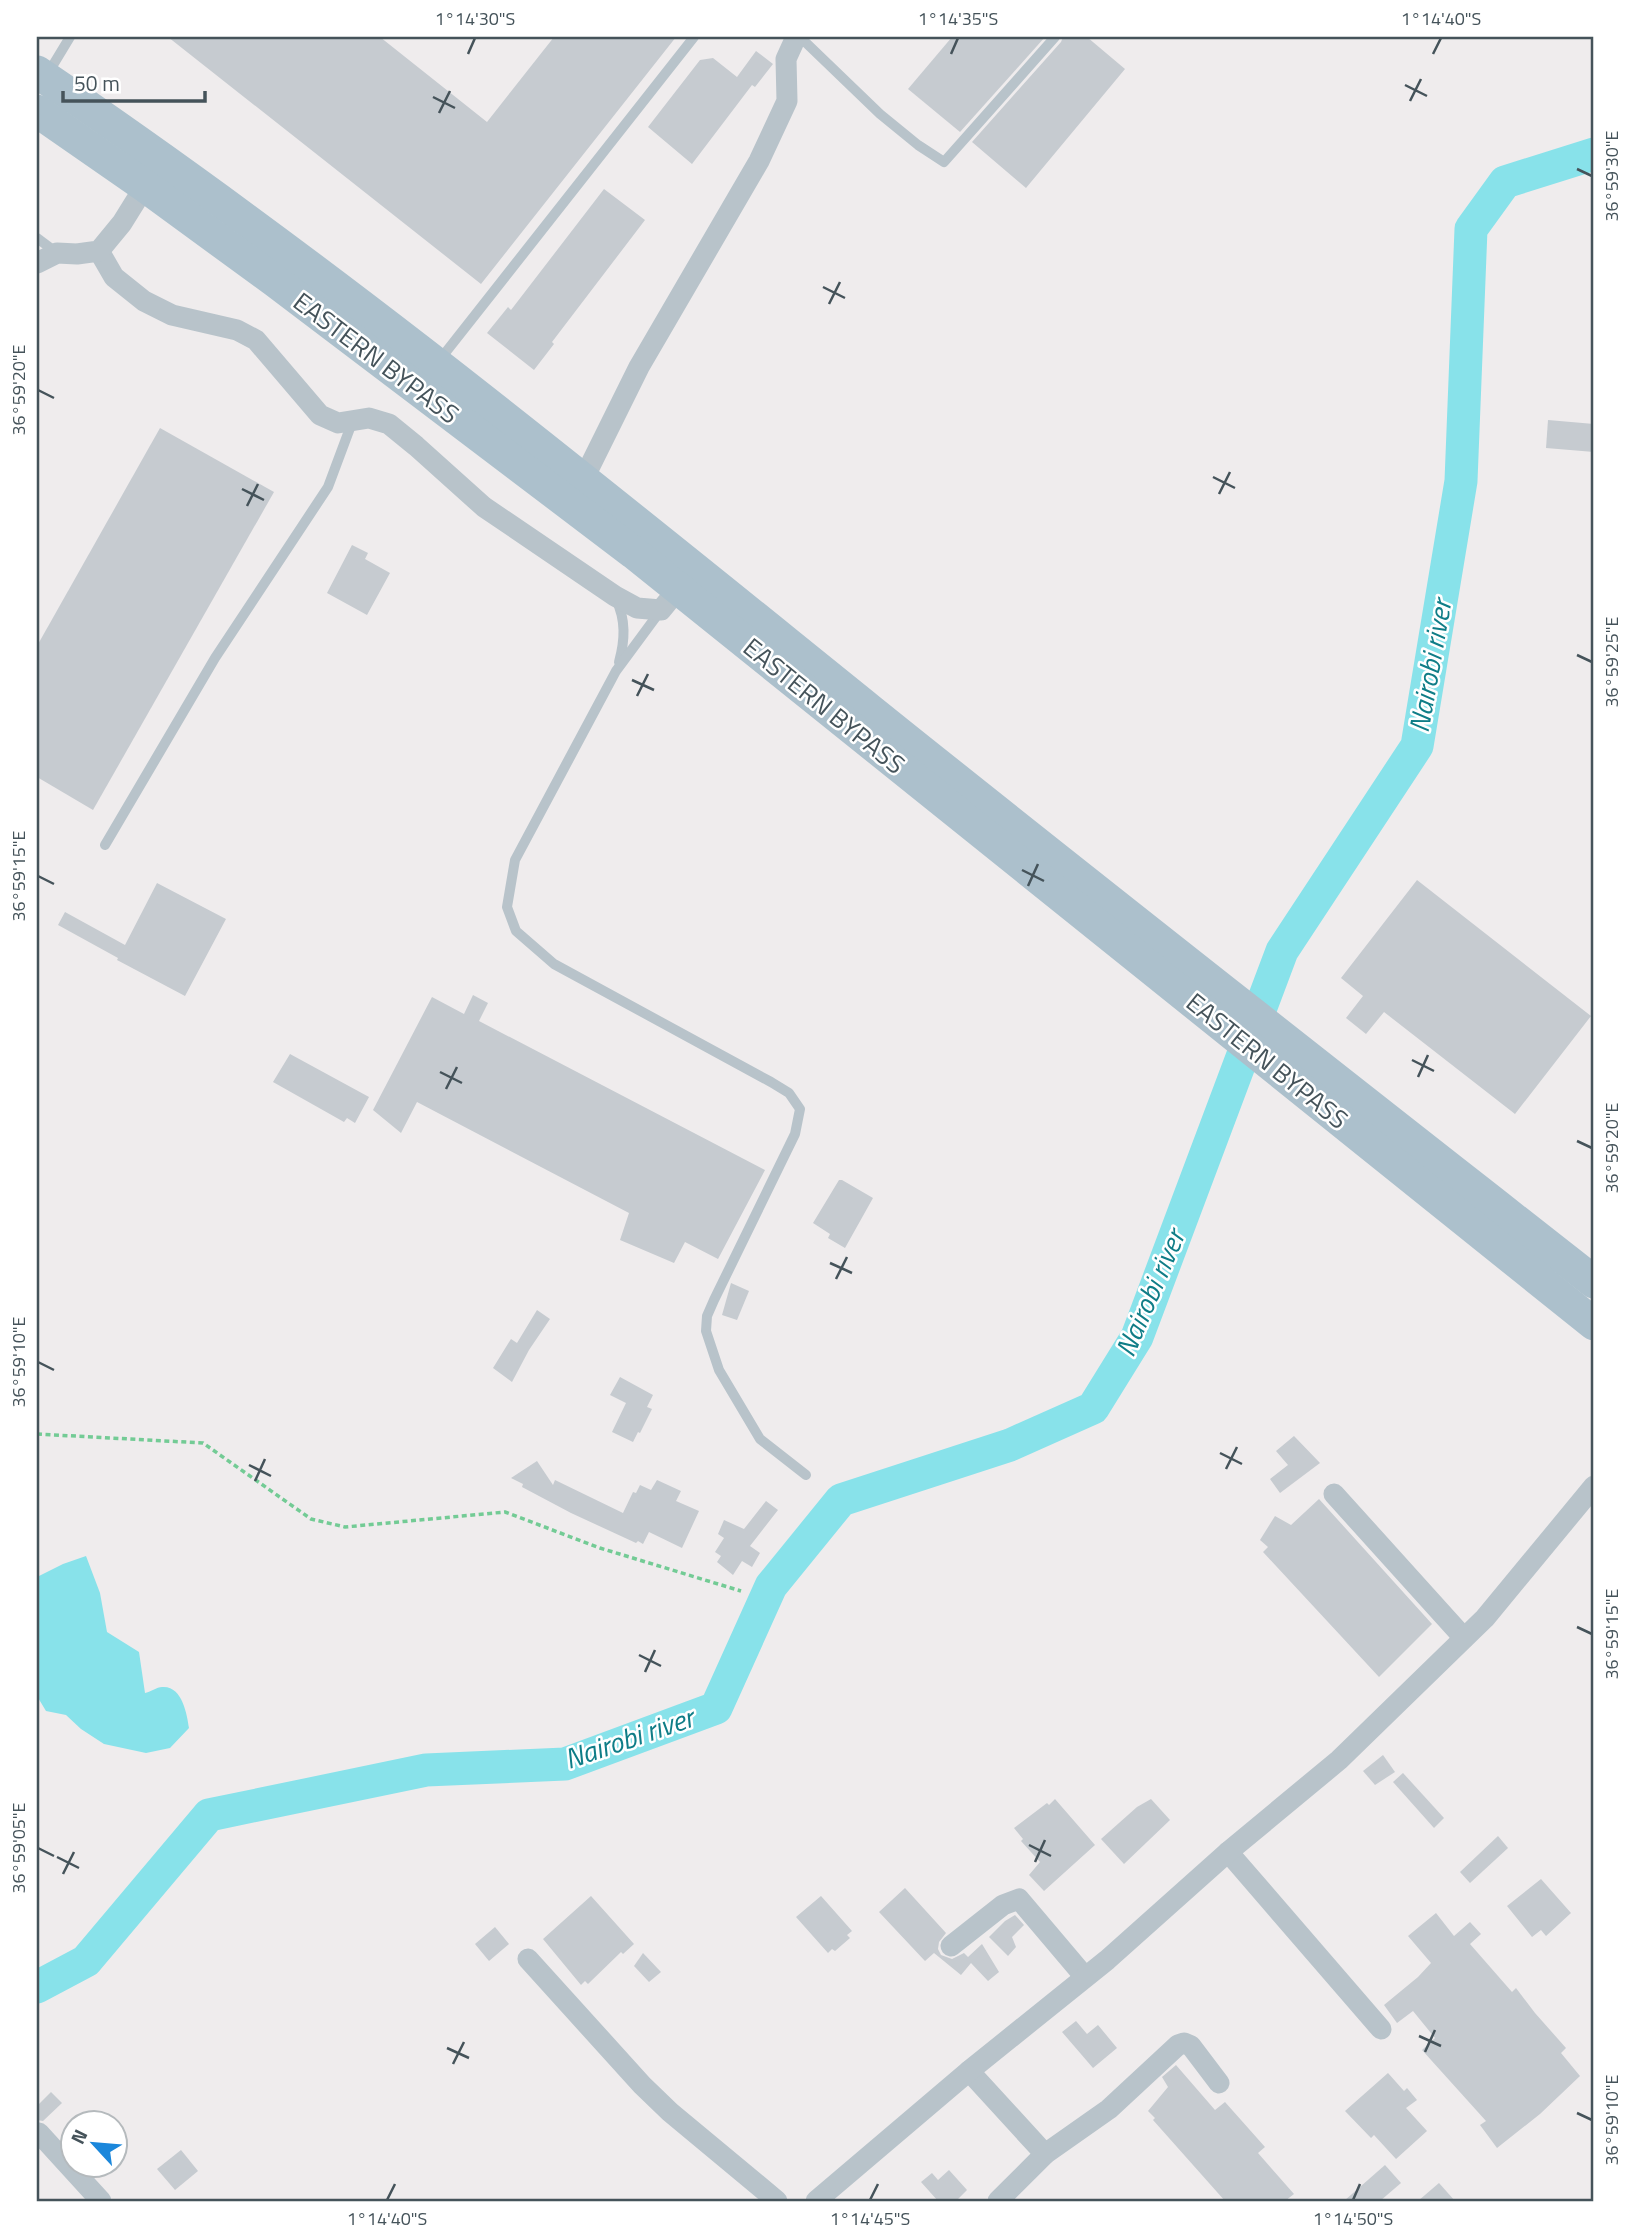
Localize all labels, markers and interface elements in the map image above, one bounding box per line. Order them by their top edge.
text: 1°14'30"S [435,5,515,32]
text: 1°14'35"S [918,5,998,32]
text: 1°14'40"S [1401,5,1481,32]
scale bar [63,60,205,104]
text: 50 m [74,67,120,99]
text: 36°59'30"E [1598,130,1625,221]
street label: EASTERN BYPASS [285,282,467,433]
text: 36°59'20"E [5,344,32,435]
water label: Nairobi river [1397,593,1463,736]
text: 36°59'25"E [1598,616,1625,707]
street label: EASTERN BYPASS [735,628,914,783]
text: 36°59'15"E [5,830,32,921]
street label: EASTERN BYPASS [1178,983,1357,1138]
text: 36°59'20"E [1598,1102,1625,1193]
water label: Nairobi river [1104,1220,1197,1363]
text: 36°59'10"E [5,1316,32,1407]
text: 36°59'15"E [1598,1588,1625,1679]
water label: Nairobi river [558,1694,702,1780]
text: 36°59'05"E [5,1802,32,1893]
text: 36°59'10"E [1598,2074,1625,2165]
north arrow [60,2108,130,2178]
text: N [62,2124,94,2149]
text: 1°14'40"S [347,2205,427,2232]
text: 1°14'45"S [830,2205,910,2232]
text: 1°14'50"S [1313,2205,1393,2232]

